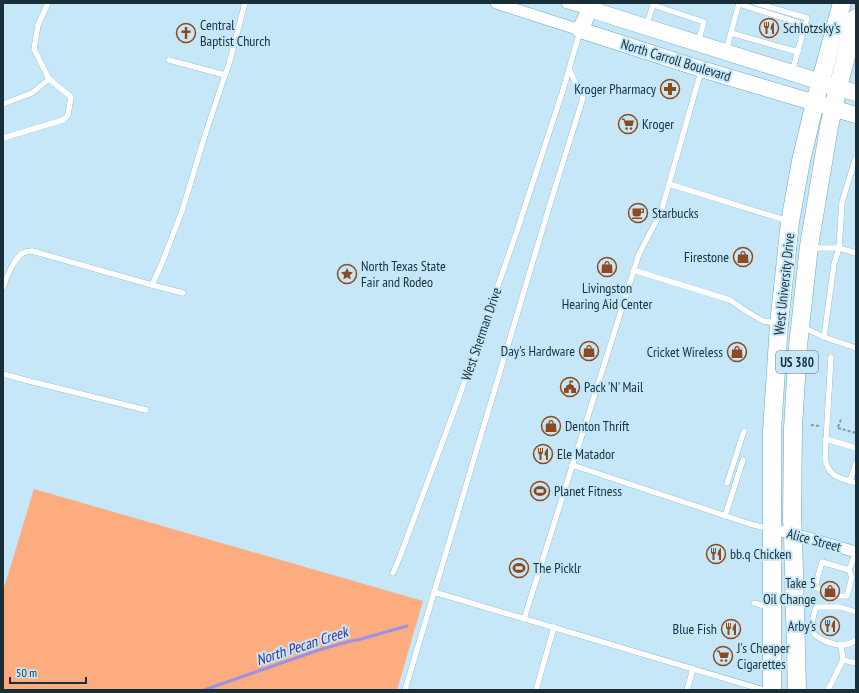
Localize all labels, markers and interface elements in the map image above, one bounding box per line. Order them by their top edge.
place label: Central Baptist Church [200,16,270,50]
restaurant icon: Schlotzsky's [758,17,780,39]
place label: Schlotzsky's [783,19,841,37]
church icon: Central Baptist Church [175,22,197,44]
street label: North Carroll Boulevard [619,35,733,85]
pharmacy icon: Kroger Pharmacy [659,78,681,100]
place label: Kroger Pharmacy [574,80,657,98]
supermarket icon: Kroger [617,113,639,135]
place label: Kroger [642,115,674,133]
cafe icon: Starbucks [627,202,649,224]
place label: Starbucks [652,204,699,222]
street label: West University Drive [770,232,798,336]
shop icon: Firestone [732,246,754,268]
place label: Firestone [684,248,729,266]
shop icon: Livingston Hearing Aid Center [596,256,618,278]
place label: North Texas State Fair and Rodeo [361,257,446,291]
place icon: North Texas State Fair and Rodeo [336,263,358,285]
place label: Livingston Hearing Aid Center [562,279,652,313]
street label: West Sherman Drive [457,285,505,383]
shop icon: Day's Hardware [578,340,600,362]
shop icon: Cricket Wireless [726,341,748,363]
place label: Day's Hardware [501,342,575,360]
place label: Cricket Wireless [647,343,723,361]
road number: US 380 [776,351,818,373]
public building icon: Pack 'N' Mail [559,376,581,398]
place label: Pack 'N' Mail [584,378,644,396]
shop icon: Denton Thrift [540,415,562,437]
place label: Denton Thrift [565,417,630,435]
restaurant icon: Ele Matador [532,443,554,465]
place label: Ele Matador [557,445,615,463]
sports icon: Planet Fitness [529,480,551,502]
place label: Planet Fitness [554,482,622,500]
street label: Alice Street [785,524,843,556]
restaurant icon: bb.q Chicken [705,543,727,565]
place label: bb.q Chicken [730,545,791,563]
sports icon: The Picklr [508,557,530,579]
place label: The Picklr [533,559,581,577]
place label: Take 5 Oil Change [763,574,816,608]
shop icon: Take 5 Oil Change [819,580,841,602]
restaurant icon: Arby's [819,615,841,637]
place label: Arby's [788,617,816,635]
restaurant icon: Blue Fish [720,618,742,640]
place label: Blue Fish [673,620,717,638]
water label: North Pecan Creek [254,621,352,669]
place label: J's Cheaper Cigarettes [736,639,790,673]
supermarket icon: J's Cheaper Cigarettes [712,645,734,667]
scale bar [10,659,86,685]
text: 50 m [16,665,37,680]

